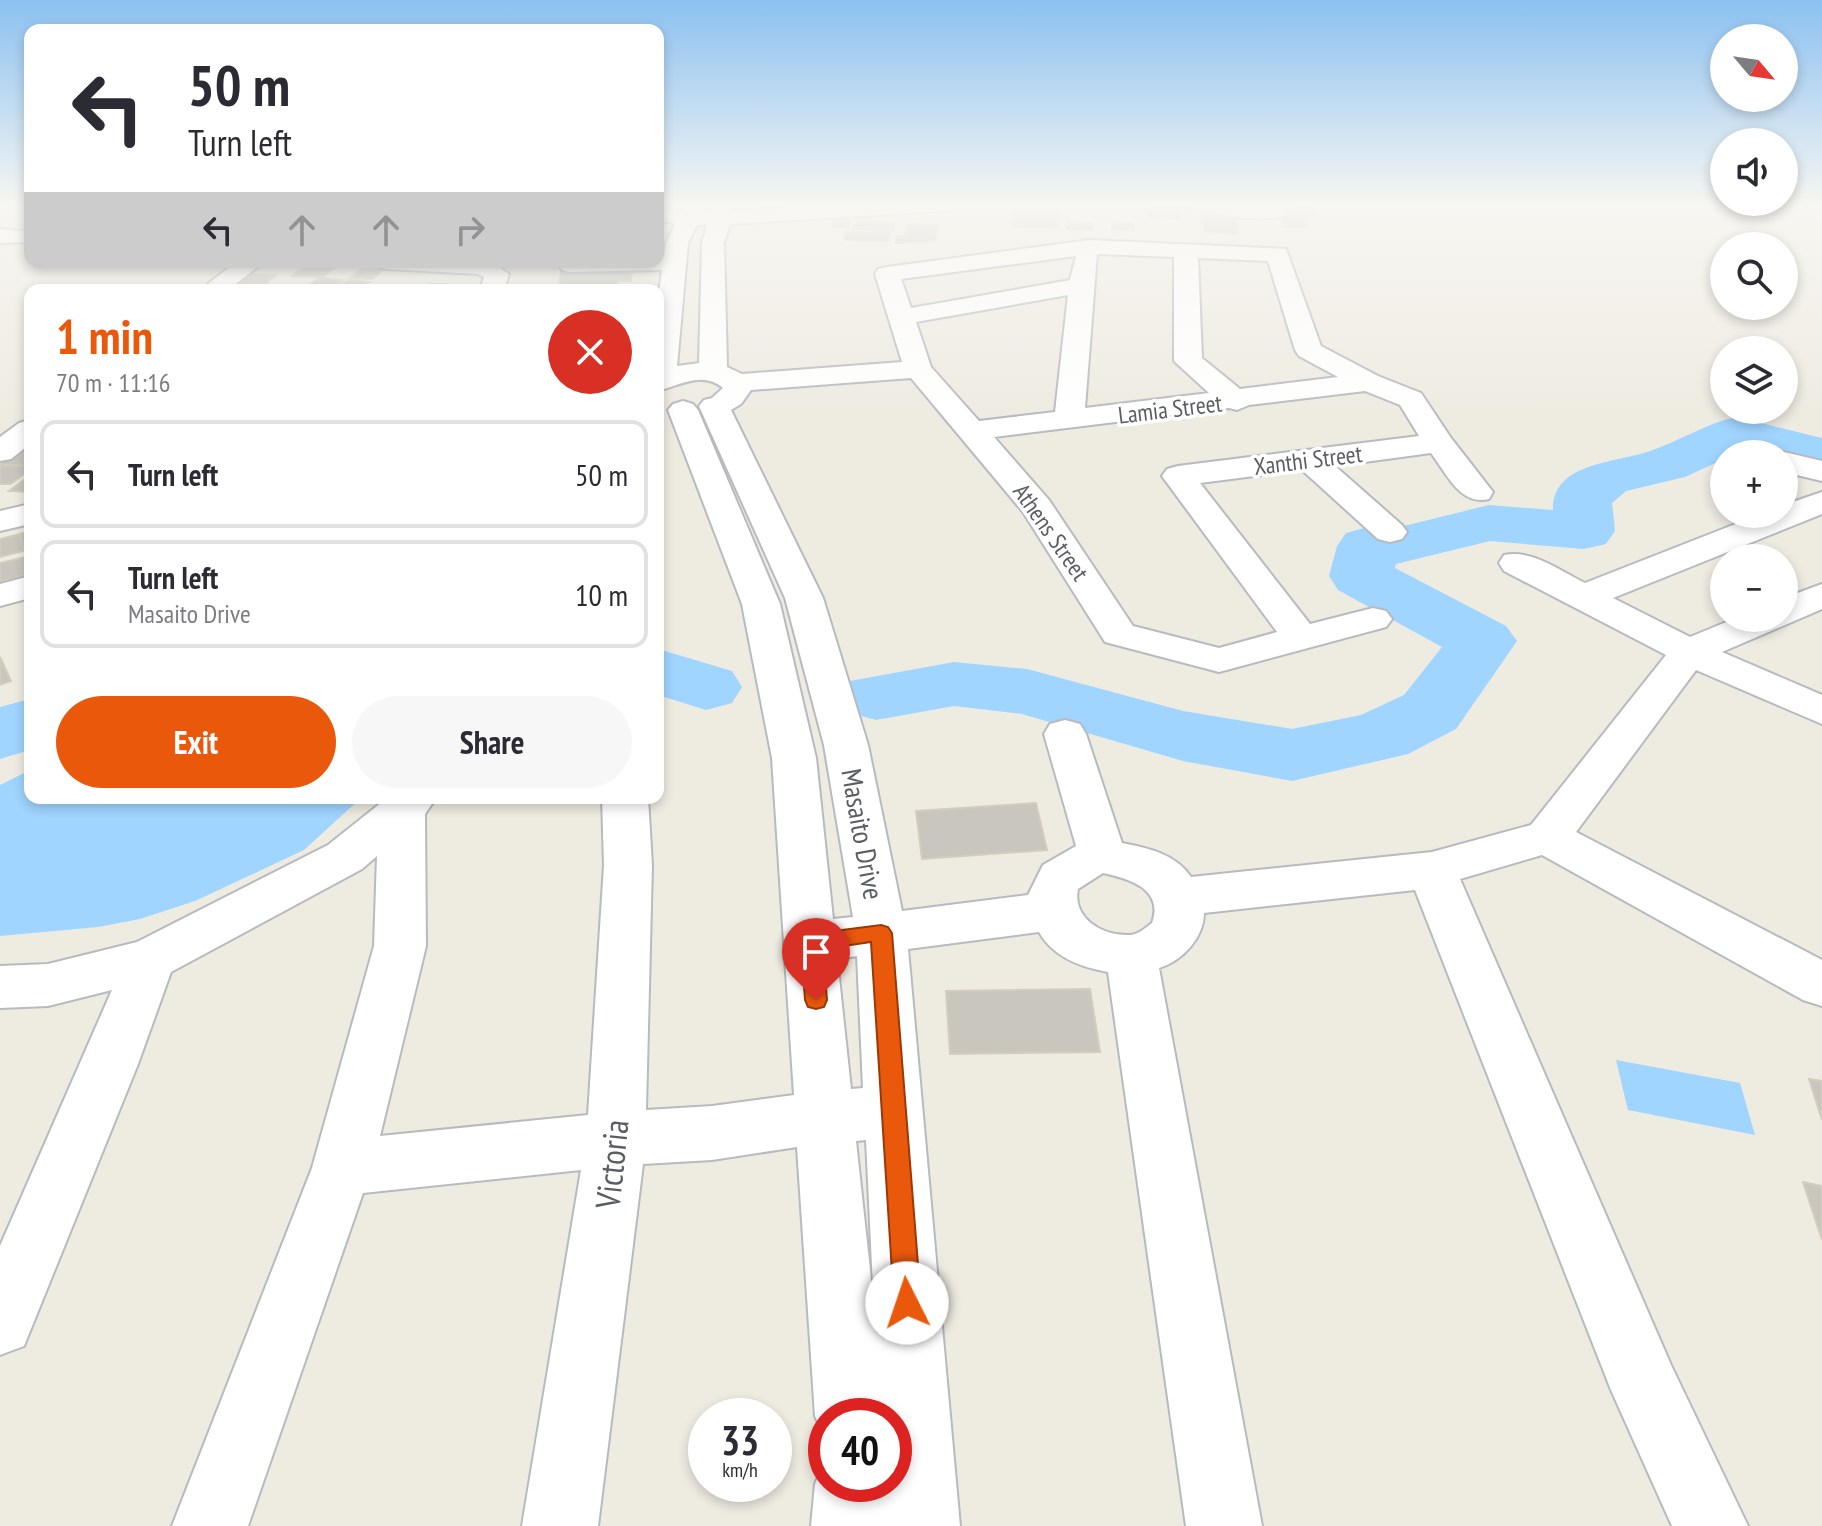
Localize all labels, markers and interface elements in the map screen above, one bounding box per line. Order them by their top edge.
north arrow [1710,24,1798,112]
map controls [1710,24,1798,632]
text: 50 m [188,49,290,121]
icon: left [56,56,160,160]
text: Turn left [188,119,292,166]
button: sound [1710,128,1798,216]
icon: left [196,208,240,252]
icon: ahead [280,208,324,252]
icon: ahead [364,208,408,252]
icon: right [448,208,492,252]
button: search [1710,232,1798,320]
text: 1 min [56,305,153,367]
button: close [548,310,632,394]
button: layers [1710,336,1798,424]
text: 70 m · 11:16 [56,366,171,399]
street label: Lamia Street [1116,387,1224,431]
street label: Xanthi Street [1252,438,1364,482]
button: + [1710,440,1798,528]
icon: left [60,452,104,496]
text: Turn left [128,455,218,494]
text: 50 m [575,455,628,494]
street label: Athens Street [1006,477,1096,587]
button: − [1710,544,1798,632]
text: Turn left [128,558,218,597]
icon: left [60,572,104,616]
text: 10 m [575,575,628,614]
text: Masaito Drive [128,597,251,630]
button: Exit [56,696,336,788]
button: Share [352,696,632,788]
street label: Masaito Drive [833,766,893,902]
pin [782,918,850,1000]
icon: arrive [794,930,838,974]
street label: Victoria [584,1117,638,1212]
position arrow [865,1261,949,1345]
speed limit sign: 40 [808,1398,912,1502]
text: 33 [721,1414,759,1466]
text: km/h [722,1457,758,1483]

